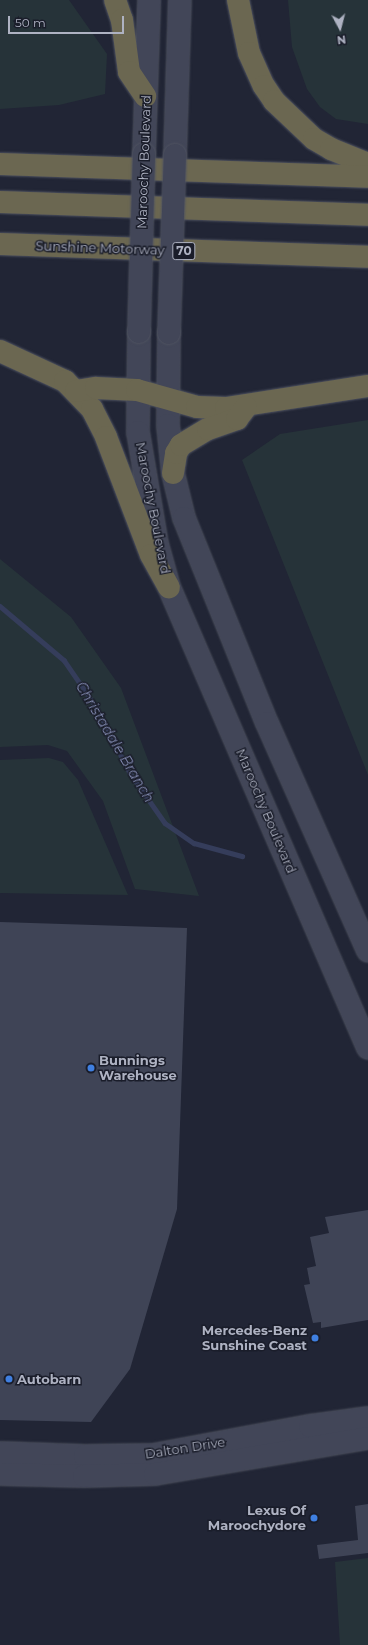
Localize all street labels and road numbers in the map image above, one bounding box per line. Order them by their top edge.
street label: Maroochy Boulevard [134,95,154,229]
street label: Sunshine Motorway [35,238,165,258]
road number: 70 [172,241,196,261]
street label: Maroochy Boulevard [133,441,173,575]
street label: Maroochy Boulevard [233,746,299,876]
street label: Dalton Drive [144,1434,226,1462]

